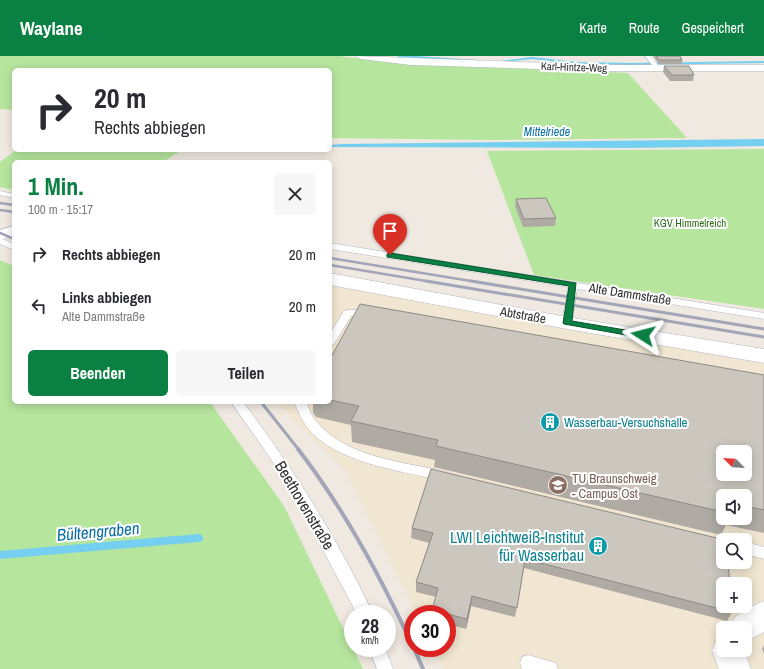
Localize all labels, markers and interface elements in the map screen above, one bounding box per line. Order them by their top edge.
text: Waylane [20,15,83,41]
text: Karte [579,19,607,37]
text: Route [629,19,659,37]
text: Gespeichert [681,19,744,37]
street label: Karl-Hintze-Weg [541,59,607,75]
text: 20 m [94,79,146,117]
icon: right [28,84,80,136]
text: Rechts abbiegen [94,115,206,140]
water label: Mittelriede [524,124,571,140]
text: 1 Min. [28,170,84,202]
button: close [274,173,316,215]
text: 100 m · 15:17 [28,201,93,218]
pin [373,214,407,255]
park label: KGV Himmelreich [654,216,726,230]
icon: arrive [379,220,401,242]
icon: right [28,243,50,265]
text: Rechts abbiegen [62,244,160,265]
text: 20 m [289,244,316,265]
street label: Alte Dammstraße [587,279,672,309]
text: Links abbiegen [62,287,152,308]
icon: left [28,295,50,317]
text: 20 m [289,296,316,317]
street label: Abtstraße [498,302,547,327]
text: Alte Dammstraße [62,308,145,325]
position arrow [622,314,664,356]
button: Beenden [28,350,168,396]
button: Teilen [176,350,316,396]
building icon: Wasserbau-Versuchshalle [539,411,561,433]
place label: Wasserbau-Versuchshalle [564,414,688,431]
north arrow [716,445,752,481]
map controls [716,445,752,657]
street label: Beethovenstraße [270,457,340,553]
place label: TU Braunschweig - Campus Ost [572,470,657,502]
school or university icon: TU Braunschweig - Campus Ost [547,474,569,496]
button: sound [716,489,752,525]
water label: Bültengraben [56,516,141,546]
place label: LWI Leichtweiß-Institut für Wasserbau [450,526,584,566]
button: search [716,533,752,569]
building icon: LWI Leichtweiß-Institut für Wasserbau [587,535,609,557]
button: + [716,577,752,613]
speed limit sign: 30 [404,605,456,657]
text: 28 [361,612,379,639]
button: − [716,621,752,657]
text: km/h [361,634,379,647]

